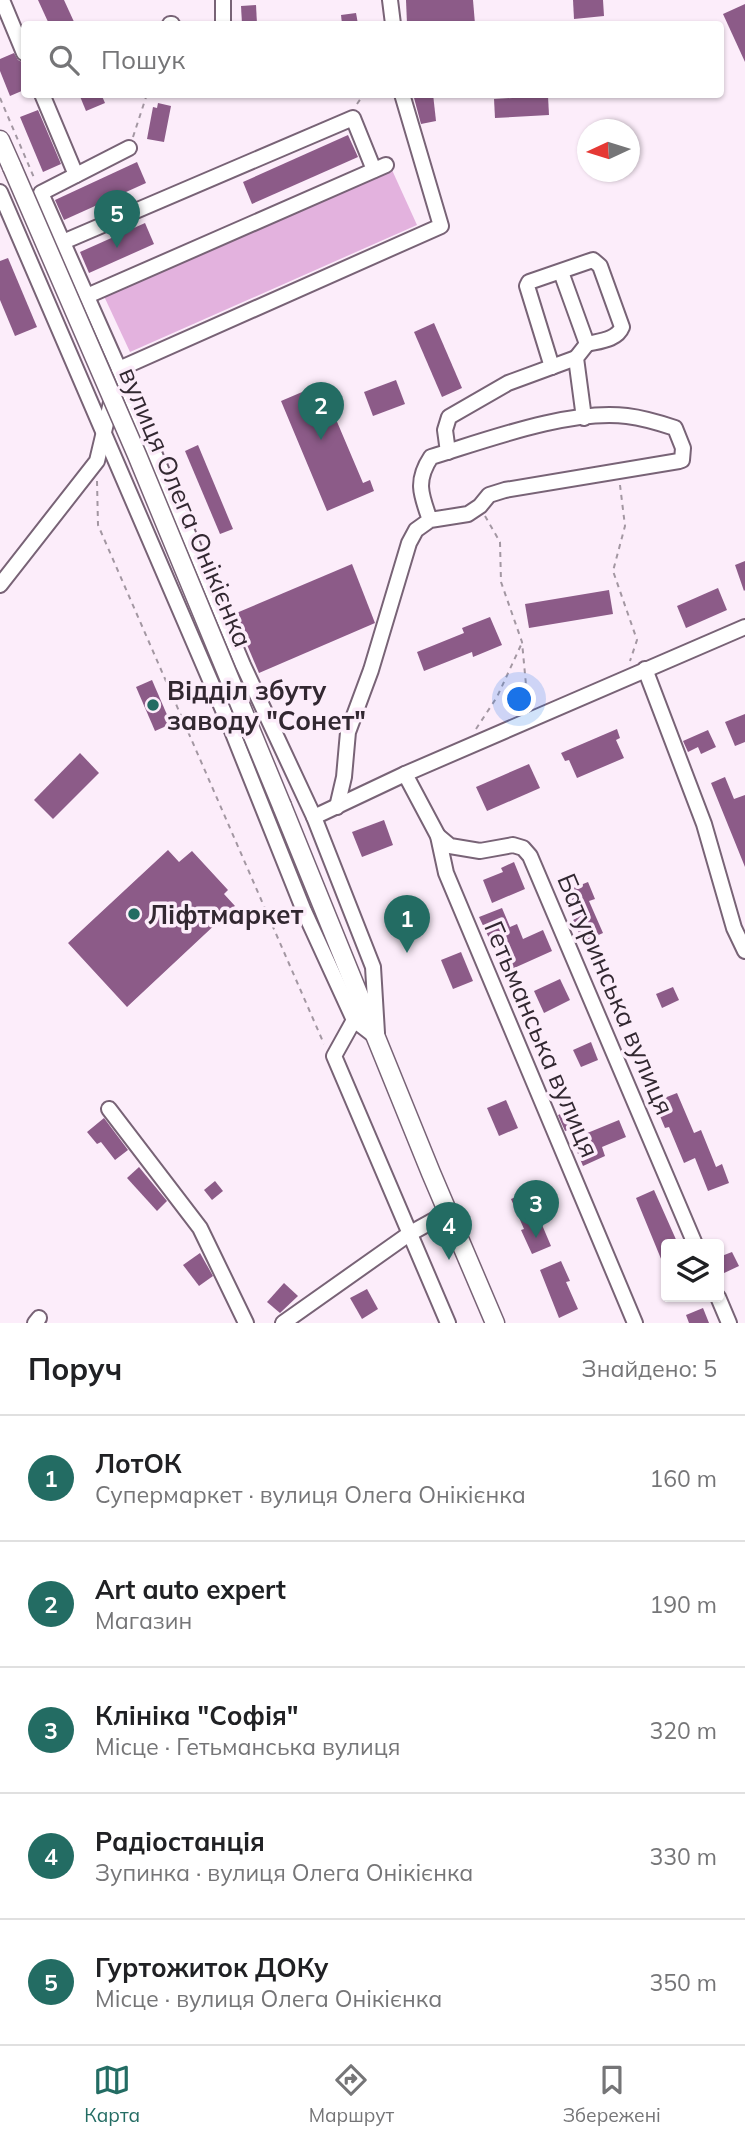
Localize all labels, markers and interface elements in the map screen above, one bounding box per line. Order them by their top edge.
search box [21,21,724,98]
icon: search [45,41,83,79]
text: Пошук [101,43,185,76]
north arrow [577,119,640,182]
pin: 5 [94,190,140,248]
street label: вулиця Олега Онікієнка [112,362,260,652]
pin: 2 [298,382,344,440]
place label: Відділ збуту заводу "Сонет" [167,674,366,737]
your location [502,682,536,716]
marker: Відділ збуту заводу "Сонет" [145,697,161,713]
street label: Батуринська вулиця [550,868,682,1120]
pin: 1 [384,895,430,953]
place label: Ліфтмаркет [148,898,304,931]
marker: Ліфтмаркет [126,906,142,922]
street label: Гетьманська вулиця [477,916,607,1162]
pin: 3 [513,1180,559,1238]
pin: 4 [426,1202,472,1260]
map controls [661,1239,724,1302]
button: layers [661,1239,724,1302]
text: Поруч [28,1350,122,1388]
text: Знайдено: 5 [582,1354,717,1383]
text: ЛотОК [95,1447,182,1480]
text: 1 [44,1464,58,1493]
text: 160 m [649,1464,717,1493]
text: Супермаркет · вулиця Олега Онікієнка [95,1480,526,1509]
text: Art auto expert [95,1573,286,1606]
text: 2 [44,1590,58,1619]
text: 190 m [649,1590,717,1619]
text: Магазин [95,1606,192,1635]
text: Клініка "Софія" [95,1699,299,1732]
text: 3 [44,1716,58,1745]
text: 320 m [649,1716,717,1745]
text: Місце · Гетьманська вулиця [95,1732,400,1761]
text: Радіостанція [95,1825,265,1858]
text: 4 [44,1842,58,1871]
text: 330 m [649,1842,717,1871]
text: Зупинка · вулиця Олега Онікієнка [95,1858,473,1887]
text: Гуртожиток ДОКу [95,1951,328,1984]
text: 5 [44,1968,58,1997]
text: 350 m [649,1968,717,1997]
text: Місце · вулиця Олега Онікієнка [95,1984,442,2013]
tab: Карта [84,2061,140,2127]
tab: Маршрут [309,2061,394,2127]
tab: Збережені [563,2061,661,2127]

